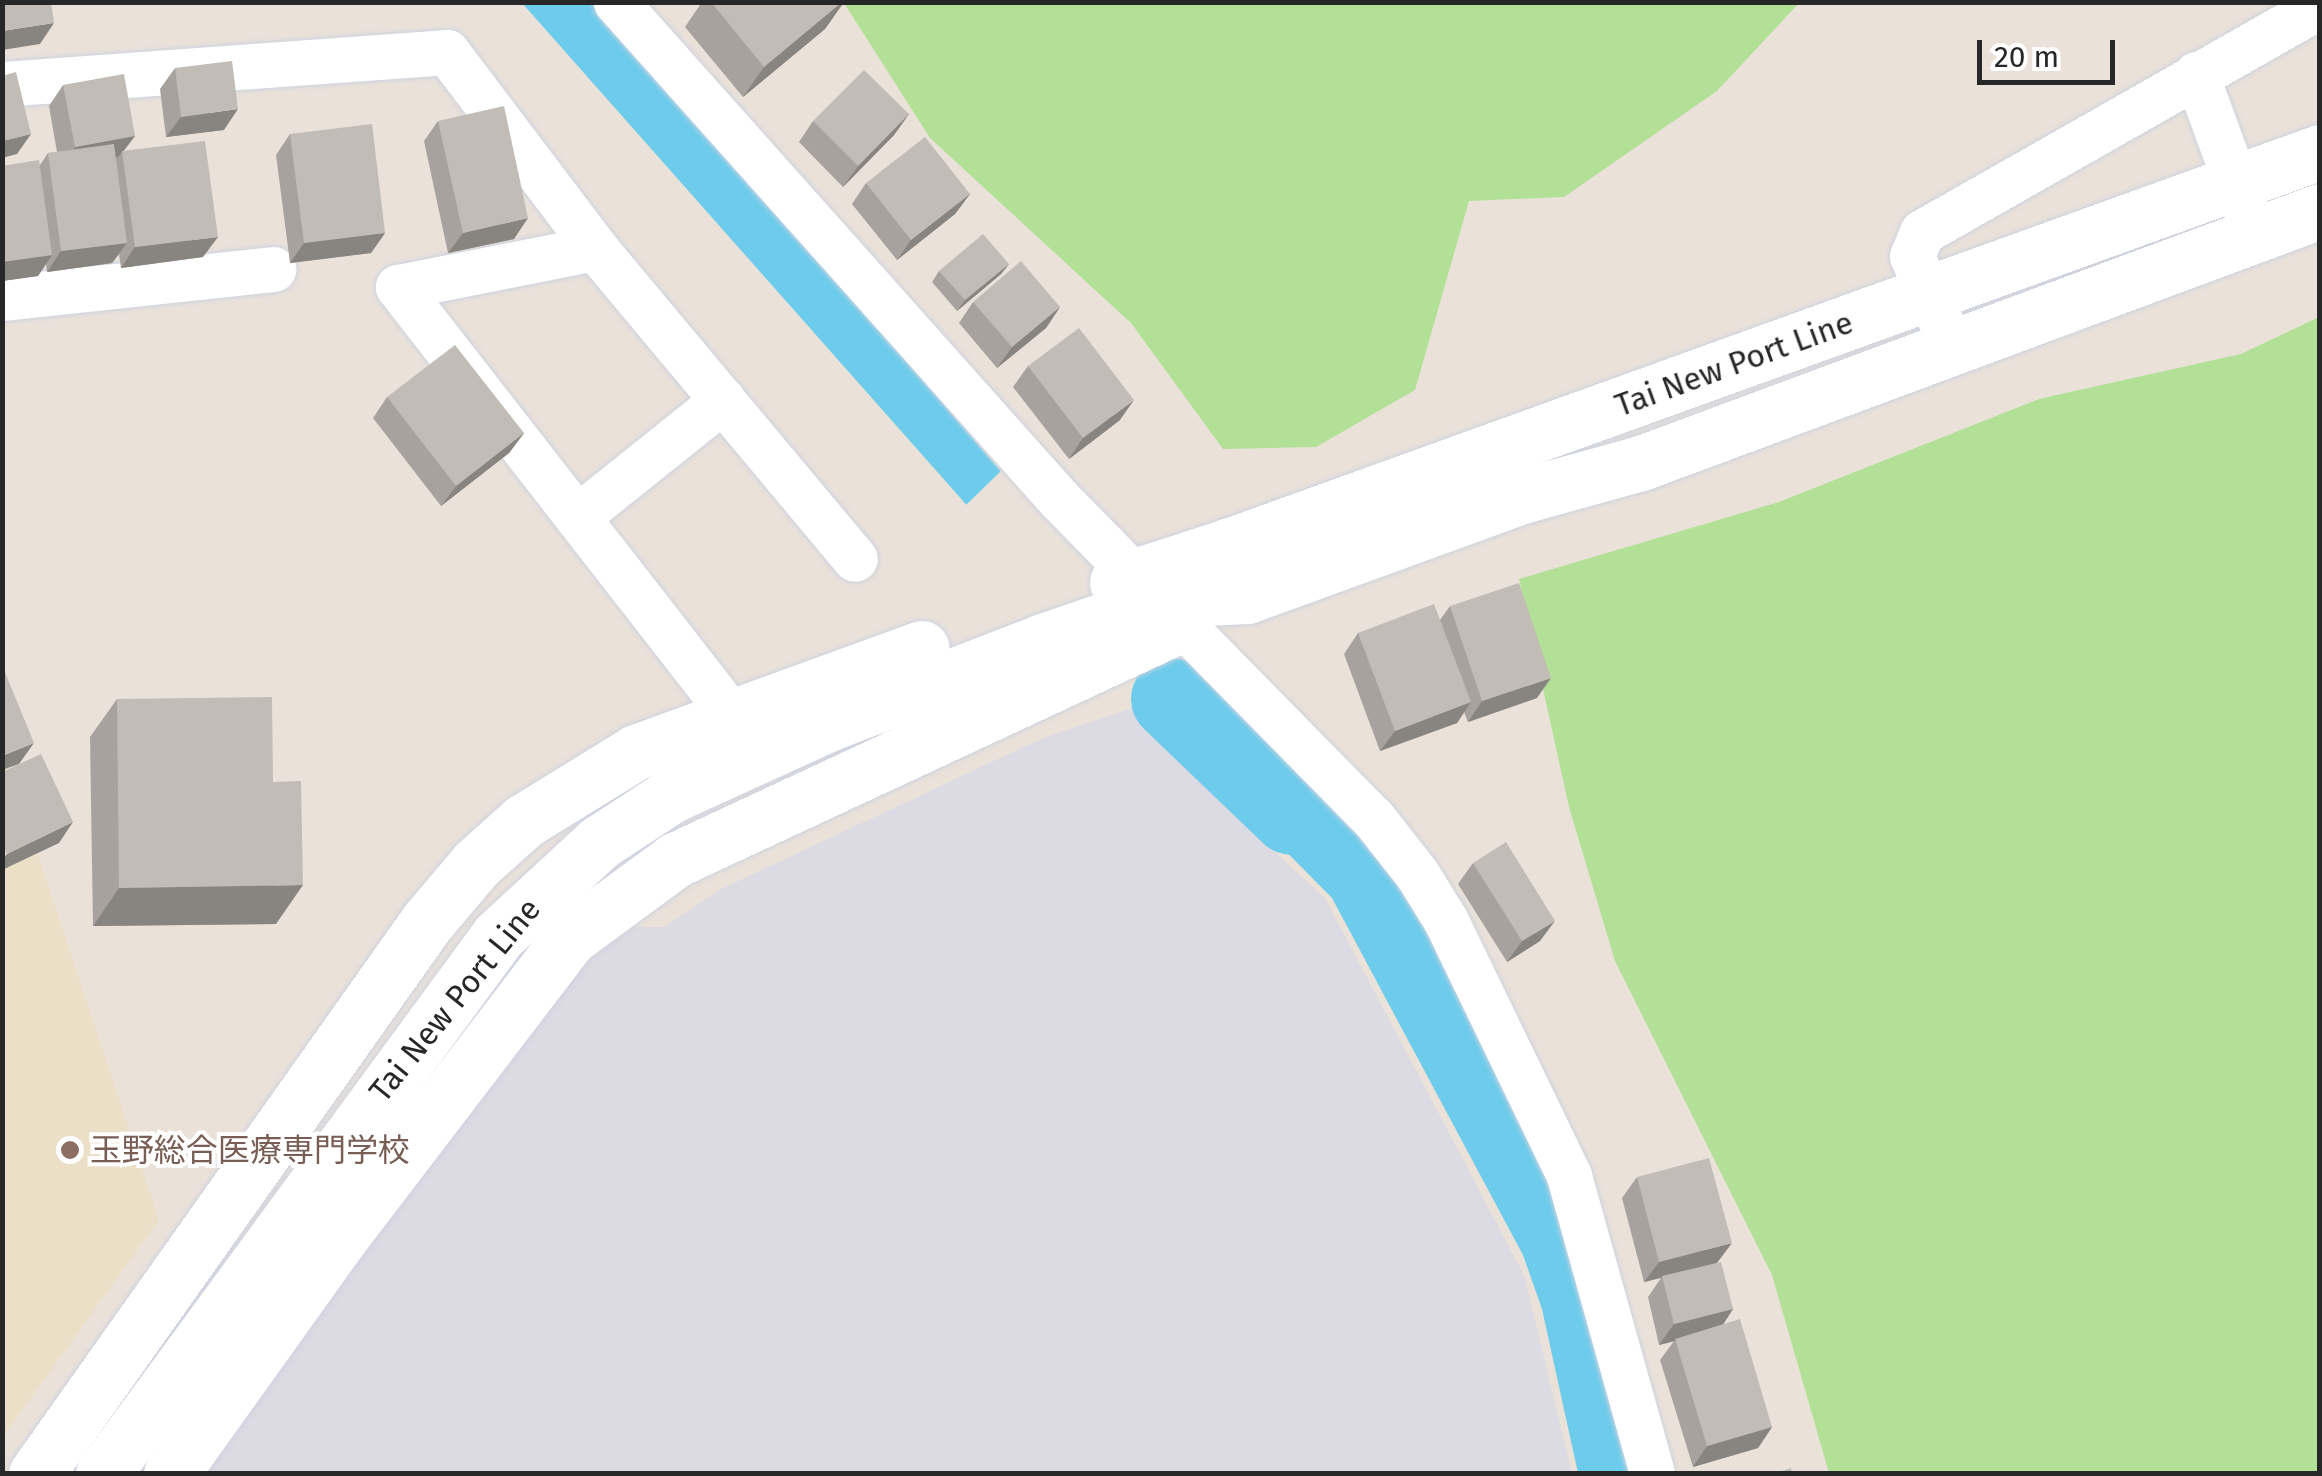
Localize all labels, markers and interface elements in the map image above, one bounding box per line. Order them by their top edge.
scale bar [1982,20,2120,82]
text: 20 m [1994,39,2059,75]
street label: Tai New Port Line [1610,303,1858,425]
street label: Tai New Port Line [361,891,549,1109]
place label: 玉野総合医療専門学校 [90,1131,410,1169]
marker: 玉野総合医療専門学校 [59,1139,81,1161]

